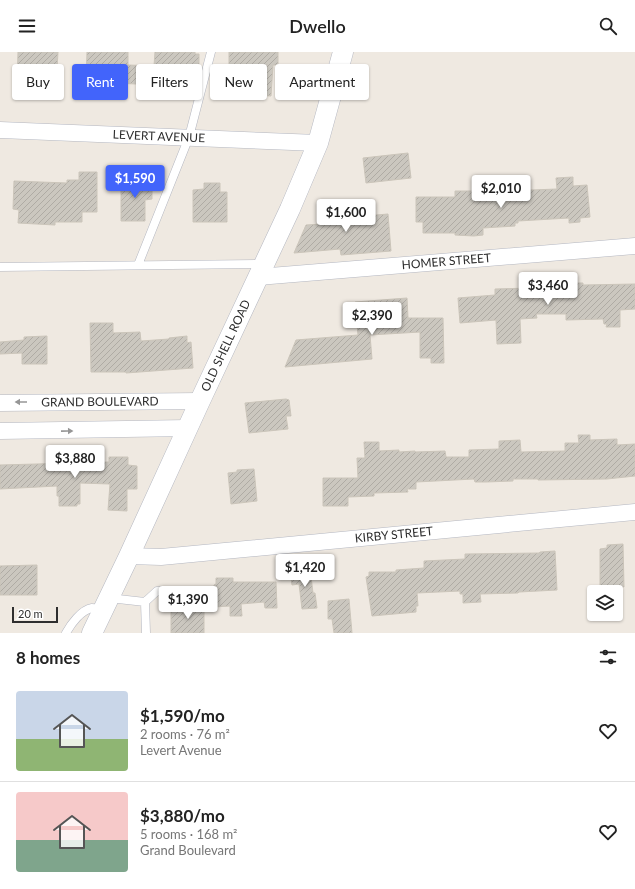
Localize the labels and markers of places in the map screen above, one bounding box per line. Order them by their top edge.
pin: $1,590 [102,165,168,199]
pin: $2,010 [468,175,534,209]
pin: $1,600 [313,199,379,233]
pin: $3,460 [515,272,581,306]
pin: $2,390 [339,302,405,336]
pin: $3,880 [42,445,108,479]
pin: $1,420 [272,554,338,588]
pin: $1,390 [155,586,221,620]

